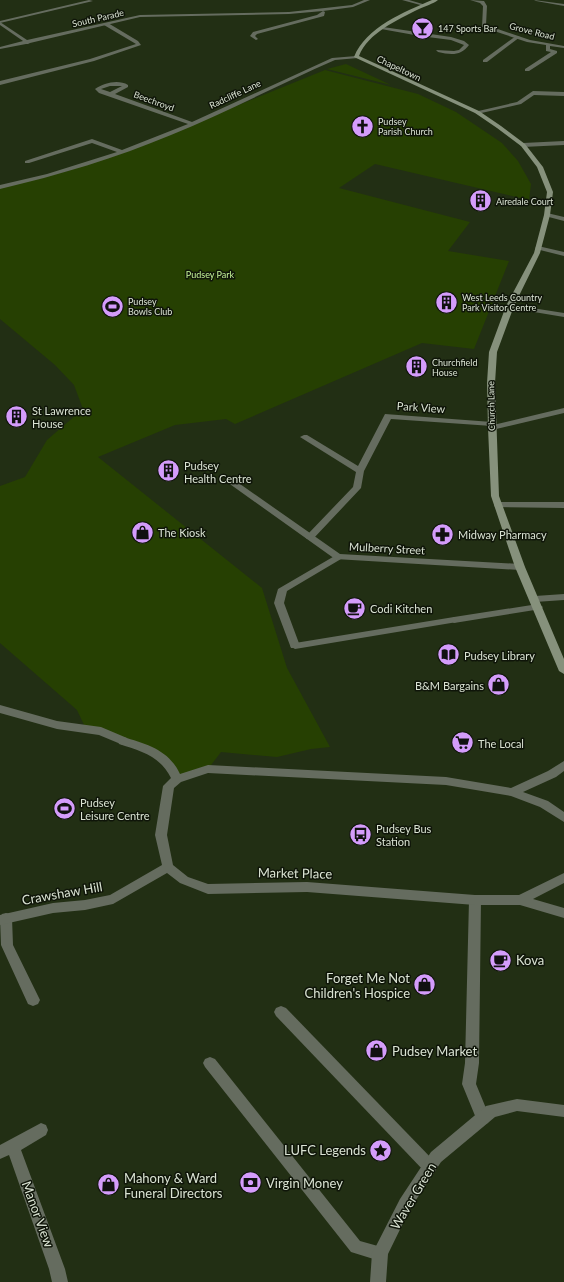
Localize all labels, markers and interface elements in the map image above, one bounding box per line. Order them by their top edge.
street label: South Parade [71,7,125,29]
bar icon: 147 Sports Bar [409,15,435,41]
street label: Grove Road [508,20,556,42]
place label: 147 Sports Bar [438,23,498,34]
street label: Chapeltown [375,53,423,83]
street label: Radcliffe Lane [208,77,263,111]
street label: Beechroyd [132,89,176,113]
church icon: Pudsey Parish Church [349,113,375,139]
place label: Pudsey Parish Church [378,116,433,137]
building icon: Airedale Court [467,188,493,214]
place label: Airedale Court [496,196,554,207]
park label: Pudsey Park [186,269,235,280]
building icon: West Leeds Country Park Visitor Centre [434,289,460,315]
place label: West Leeds Country Park Visitor Centre [462,292,543,313]
sports icon: Pudsey Bowls Club [99,293,125,319]
place label: Pudsey Bowls Club [128,296,172,317]
building icon: Churchfield House [403,354,429,380]
place label: Churchfield House [432,357,477,378]
street label: Church Lane [485,381,497,431]
street label: Park View [396,399,446,415]
building icon: St Lawrence House [3,403,29,429]
place label: St Lawrence House [32,404,91,430]
building icon: Pudsey Health Centre [156,458,182,484]
place label: Pudsey Health Centre [184,459,252,485]
shop icon: The Kiosk [129,519,155,545]
pharmacy icon: Midway Pharmacy [429,521,455,547]
place label: The Kiosk [158,526,206,539]
place label: Midway Pharmacy [458,528,547,541]
street label: Mulberry Street [349,540,425,556]
cafe icon: Codi Kitchen [342,595,368,621]
place label: Codi Kitchen [370,602,432,615]
library icon: Pudsey Library [436,642,462,668]
place label: Pudsey Library [464,649,535,662]
shop icon: B&M Bargains [486,672,512,698]
place label: B&M Bargains [415,679,484,692]
supermarket icon: The Local [450,730,476,756]
place label: The Local [478,737,524,750]
sports icon: Pudsey Leisure Centre [51,795,77,821]
place label: Pudsey Leisure Centre [80,796,150,822]
bus stop icon: Pudsey Bus Station [348,821,374,847]
place label: Pudsey Bus Station [376,822,432,848]
street label: Market Place [258,864,332,882]
street label: Crawshaw Hill [20,878,104,908]
cafe icon: Kova [487,947,513,973]
place label: Kova [516,952,544,968]
place label: Forget Me Not Children's Hospice [305,970,410,1001]
shop icon: Forget Me Not Children's Hospice [412,972,438,998]
shop icon: Pudsey Market [364,1038,390,1064]
place label: Pudsey Market [392,1043,477,1059]
place icon: LUFC Legends [368,1137,394,1163]
place label: LUFC Legends [284,1142,366,1158]
street label: Waver Green [387,1160,439,1232]
place label: Mahony & Ward Funeral Directors [124,1170,223,1201]
bank icon: Virgin Money [238,1170,264,1196]
shop icon: Mahony & Ward Funeral Directors [95,1172,121,1198]
place label: Virgin Money [266,1175,343,1191]
street label: Manor View [19,1179,57,1249]

